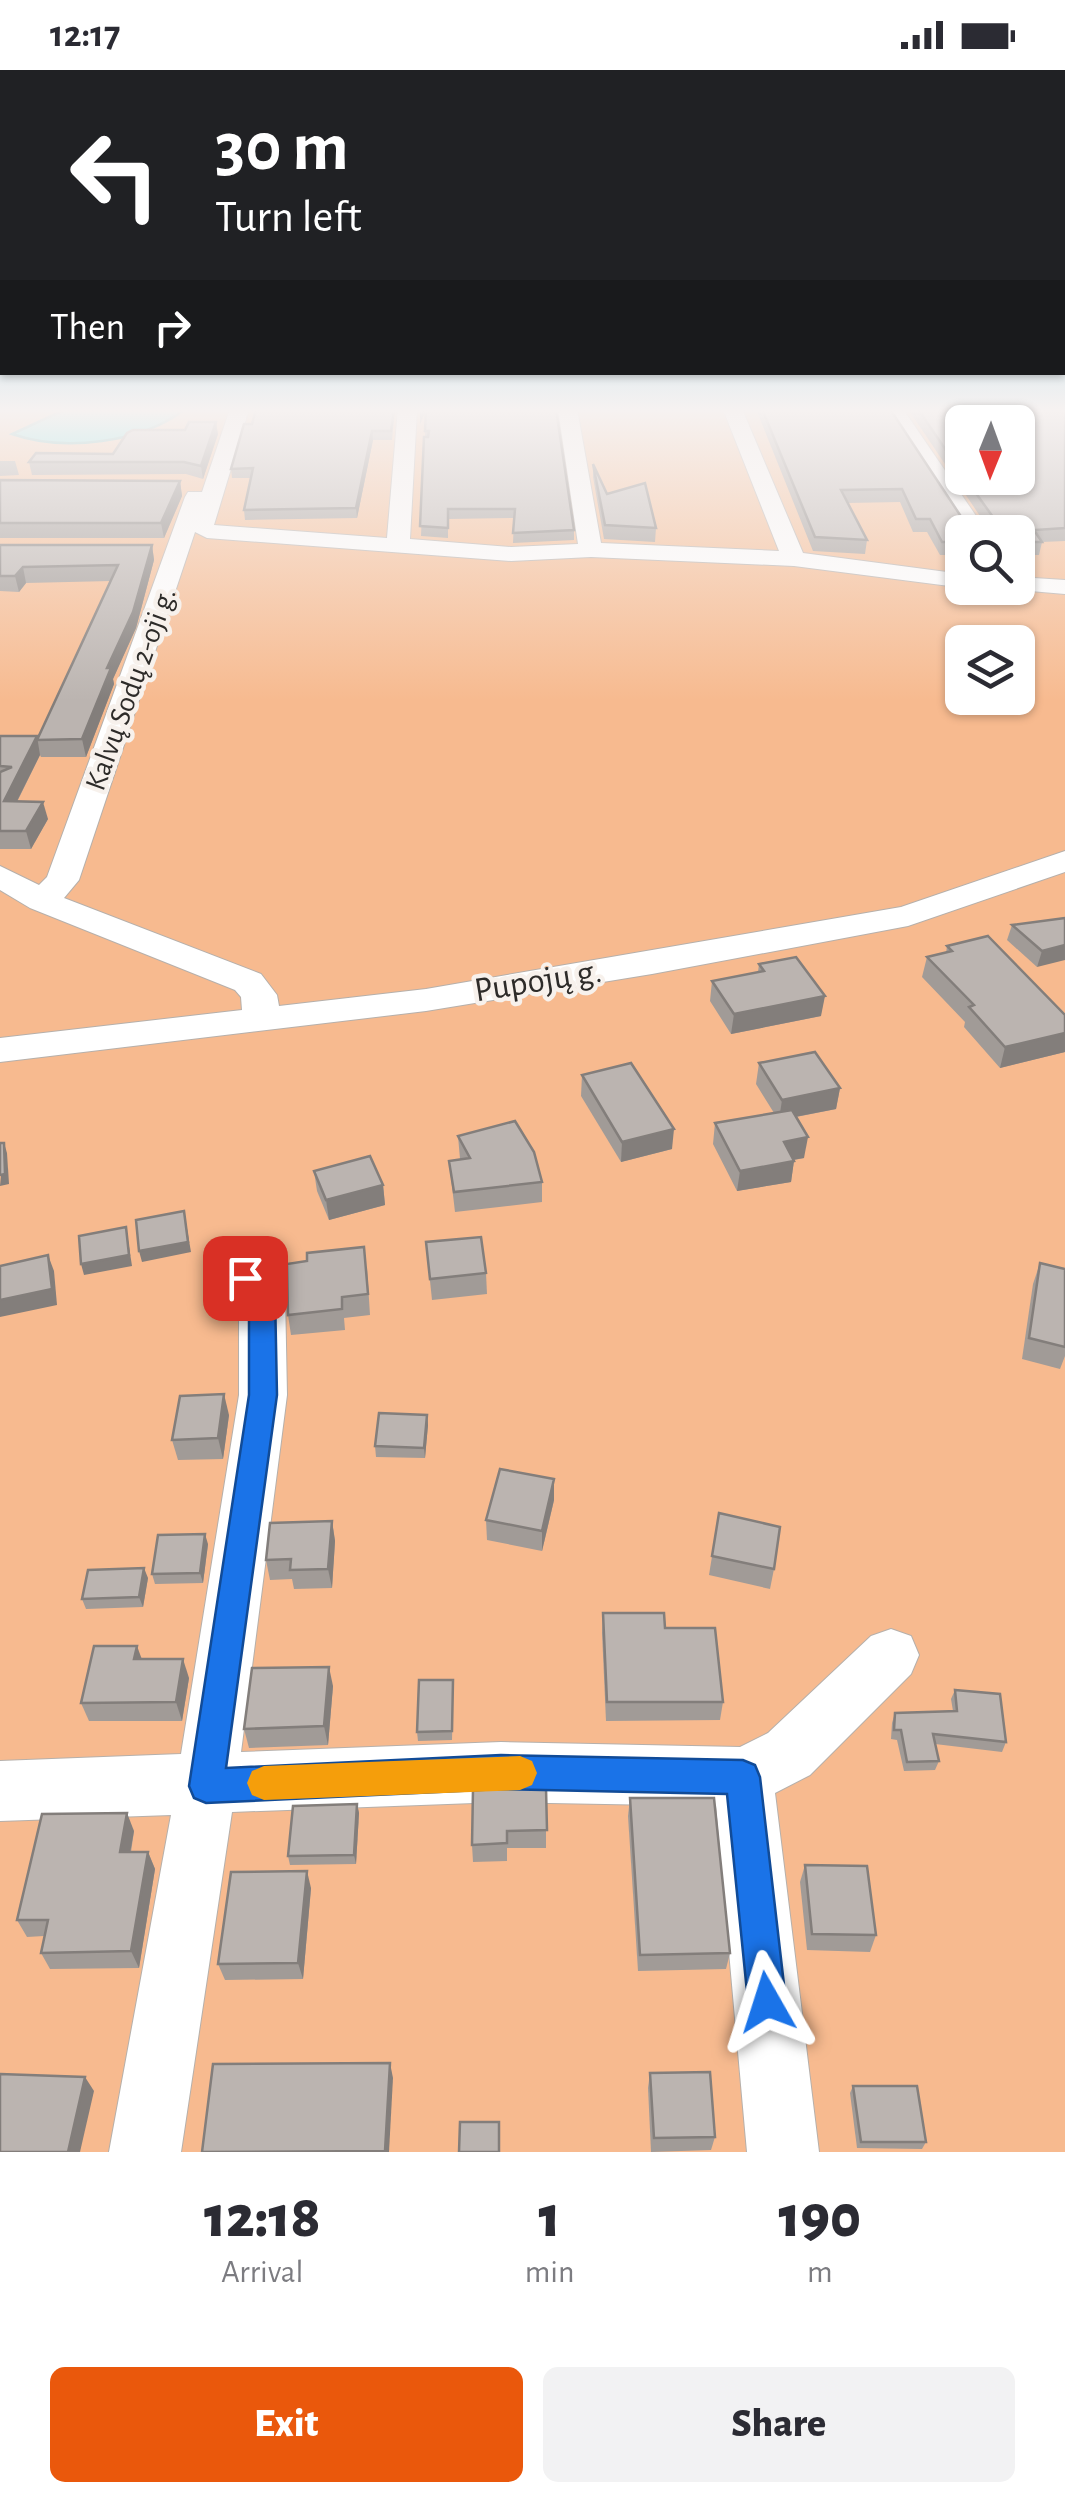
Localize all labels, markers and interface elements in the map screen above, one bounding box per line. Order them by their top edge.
text: 12:17 [50,16,120,54]
icon: left [50,110,180,240]
text: 30 m [215,113,349,183]
text: Turn left [215,195,362,240]
icon: right [145,300,200,355]
text: Then [50,309,125,347]
north arrow [945,405,1035,495]
map controls [945,405,1035,715]
button: search [945,515,1035,605]
street label: Kalvų Sodų 2-oji g. [80,584,182,794]
button: layers [945,625,1035,715]
street label: Pupojų g. [472,954,604,1008]
pin [203,1236,288,1321]
icon: arrive [218,1251,273,1306]
position arrow [715,1950,819,2054]
text: 12:18 [204,2188,321,2248]
text: 1 [539,2188,561,2248]
text: 190 [779,2188,861,2248]
text: Arrival [221,2256,303,2288]
text: min [525,2256,575,2288]
text: m [807,2256,833,2288]
button: Exit [50,2367,523,2482]
button: Share [543,2367,1015,2482]

